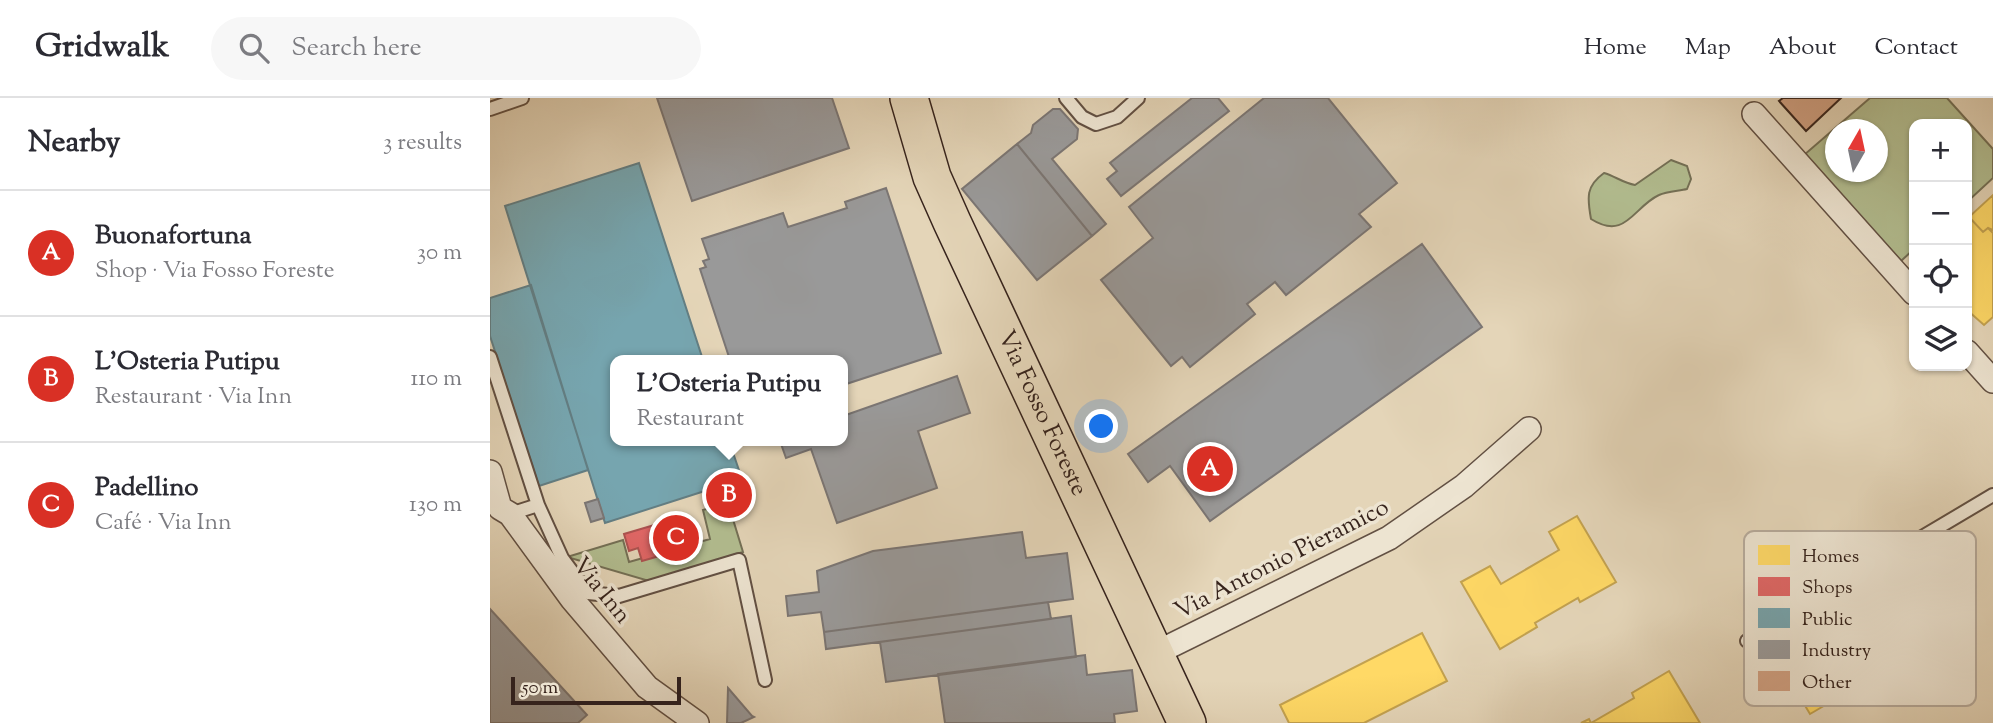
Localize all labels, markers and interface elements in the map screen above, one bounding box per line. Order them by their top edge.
search box [211,17,701,80]
text: Gridwalk [35,24,169,72]
icon: search [235,29,273,67]
text: Search here [291,30,422,67]
text: Home [1584,31,1647,65]
text: Map [1685,31,1731,65]
text: About [1769,31,1836,65]
text: Contact [1874,31,1958,65]
north arrow [1825,119,1888,182]
map controls [1909,119,1972,371]
button: + [1909,119,1972,182]
text: Nearby [28,122,120,165]
text: 3 results [383,127,462,160]
button: − [1909,182,1972,245]
text: Buonafortuna [95,218,252,255]
text: A [42,237,60,270]
text: 30 m [417,237,462,270]
button: locate [1909,245,1972,308]
text: Shop · Via Fosso Foreste [95,255,334,288]
button: layers [1909,308,1972,371]
street label: Via Fosso Foreste [988,325,1095,502]
text: L'Osteria Putipu [95,344,280,381]
popup [610,355,848,446]
text: B [44,363,58,396]
text: 110 m [411,363,462,396]
text: L'Osteria Putipu [637,366,821,403]
text: Restaurant · Via Inn [95,381,292,414]
text: Restaurant [637,403,744,436]
your location [1084,409,1118,443]
pin: A [1187,443,1233,495]
pin: B [706,469,752,521]
text: Padellino [95,470,199,507]
text: C [42,489,60,522]
text: 130 m [409,489,462,522]
street label: Via Antonio Pieramico [1169,491,1395,629]
text: Café · Via Inn [95,507,232,540]
pin: C [653,512,699,564]
legend [1744,531,1976,706]
text: Homes [1802,544,1859,571]
street label: Via Inn [564,550,638,632]
text: Shops [1802,575,1853,602]
text: Public [1802,607,1853,634]
text: Industry [1802,638,1872,665]
text: Other [1802,670,1852,697]
scale bar [511,674,681,706]
text: 50 m [522,675,558,702]

